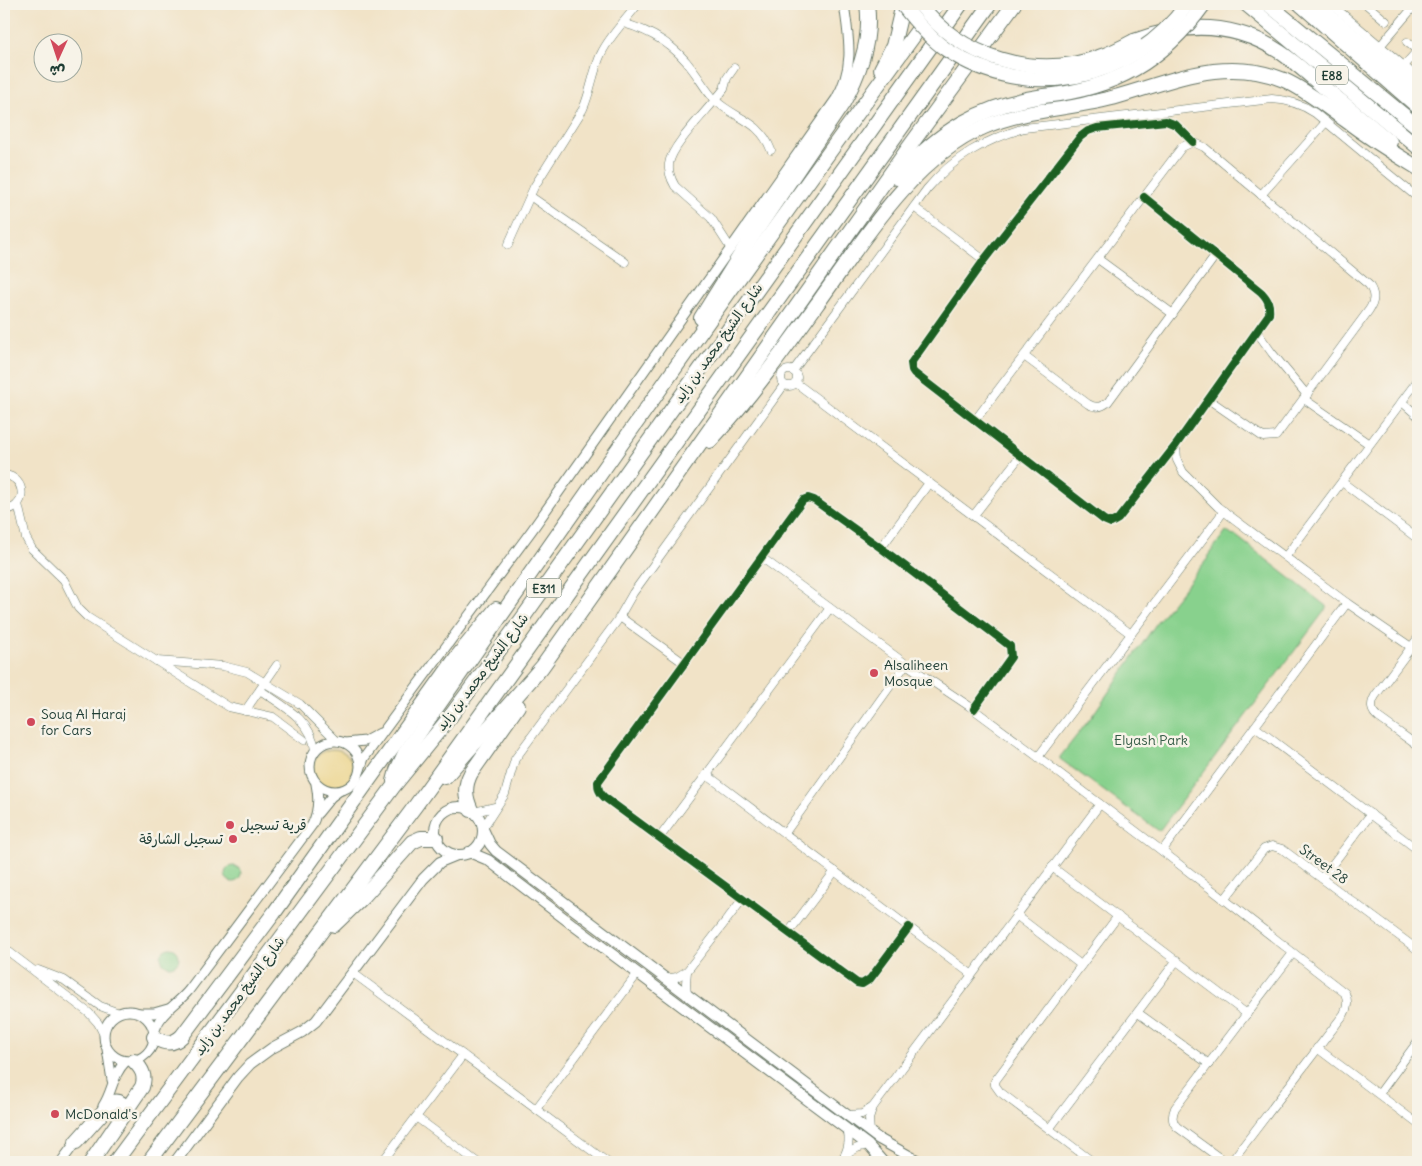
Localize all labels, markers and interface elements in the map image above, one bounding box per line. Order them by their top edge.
north arrow [32,32,82,82]
text: ش [49,62,65,80]
road number: E88 [1316,66,1348,84]
street label: شارع الشيخ محمد بن زايد [670,279,767,407]
road number: E311 [526,578,562,598]
street label: شارع الشيخ محمد بن زايد [432,609,533,735]
place label: Alsaliheen Mosque [884,656,948,690]
marker: Alsaliheen Mosque [868,667,880,679]
place label: Souq Al Haraj for Cars [41,705,126,739]
marker: Souq Al Haraj for Cars [25,716,37,728]
park label: Elyash Park [1114,731,1188,749]
place label: قرية تسجيل [240,816,307,834]
marker: قرية تسجيل [224,819,236,831]
place label: تسجيل الشارقة [139,830,224,848]
marker: تسجيل الشارقة [227,833,239,845]
street label: Street 28 [1296,840,1352,888]
street label: شارع الشيخ محمد بن زايد [190,933,289,1060]
place label: McDonald's [65,1105,138,1123]
marker: McDonald's [49,1108,61,1120]

